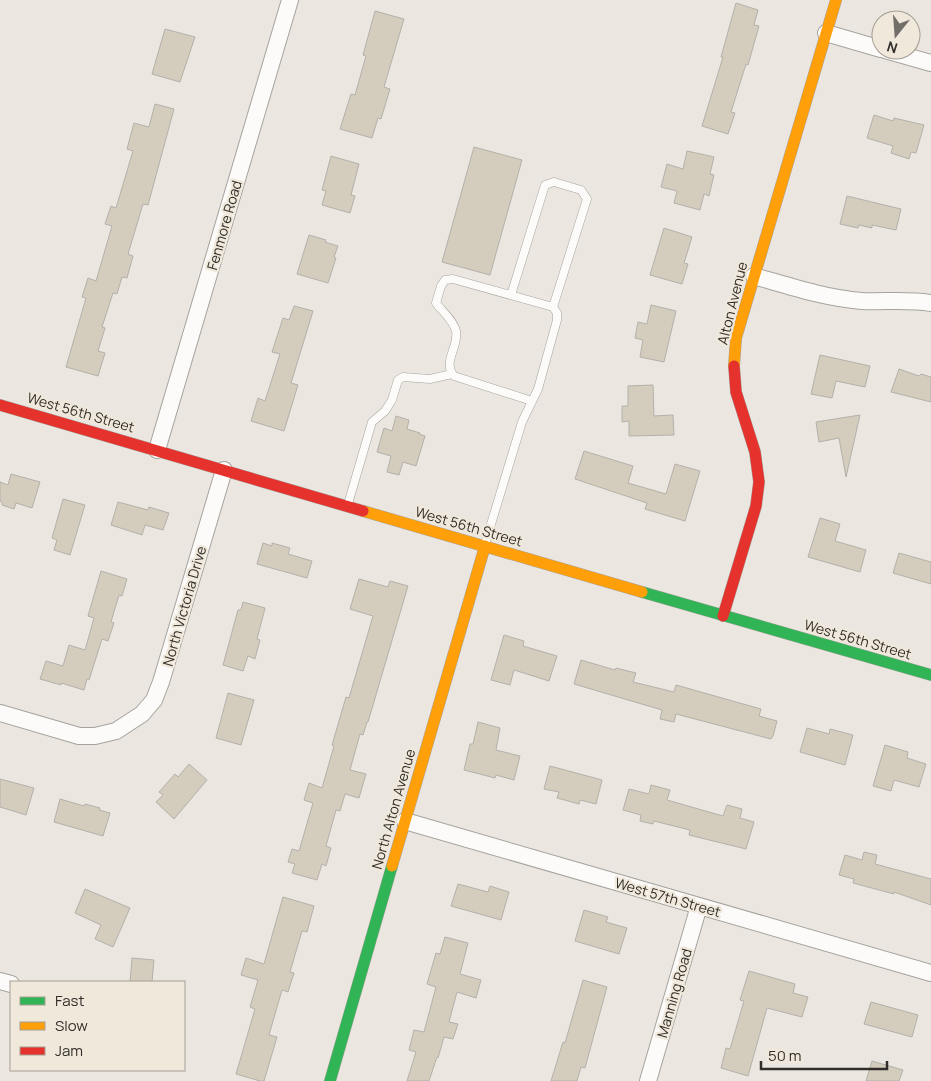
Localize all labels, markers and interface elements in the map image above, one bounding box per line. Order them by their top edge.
north arrow [871,10,921,60]
text: N [884,37,900,58]
street label: Fenmore Road [202,178,246,272]
street label: Alton Avenue [713,260,751,346]
street label: West 56th Street [25,388,137,437]
street label: West 56th Street [413,502,525,551]
street label: North Victoria Drive [158,544,210,668]
street label: West 56th Street [802,615,914,664]
street label: North Alton Avenue [367,747,419,871]
street label: West 57th Street [613,873,723,921]
street label: Manning Road [652,946,696,1040]
legend [10,981,185,1071]
text: Fast [55,990,84,1011]
text: Slow [55,1015,88,1036]
scale bar [761,1038,887,1070]
text: Jam [55,1040,83,1061]
text: 50 m [768,1045,802,1066]

